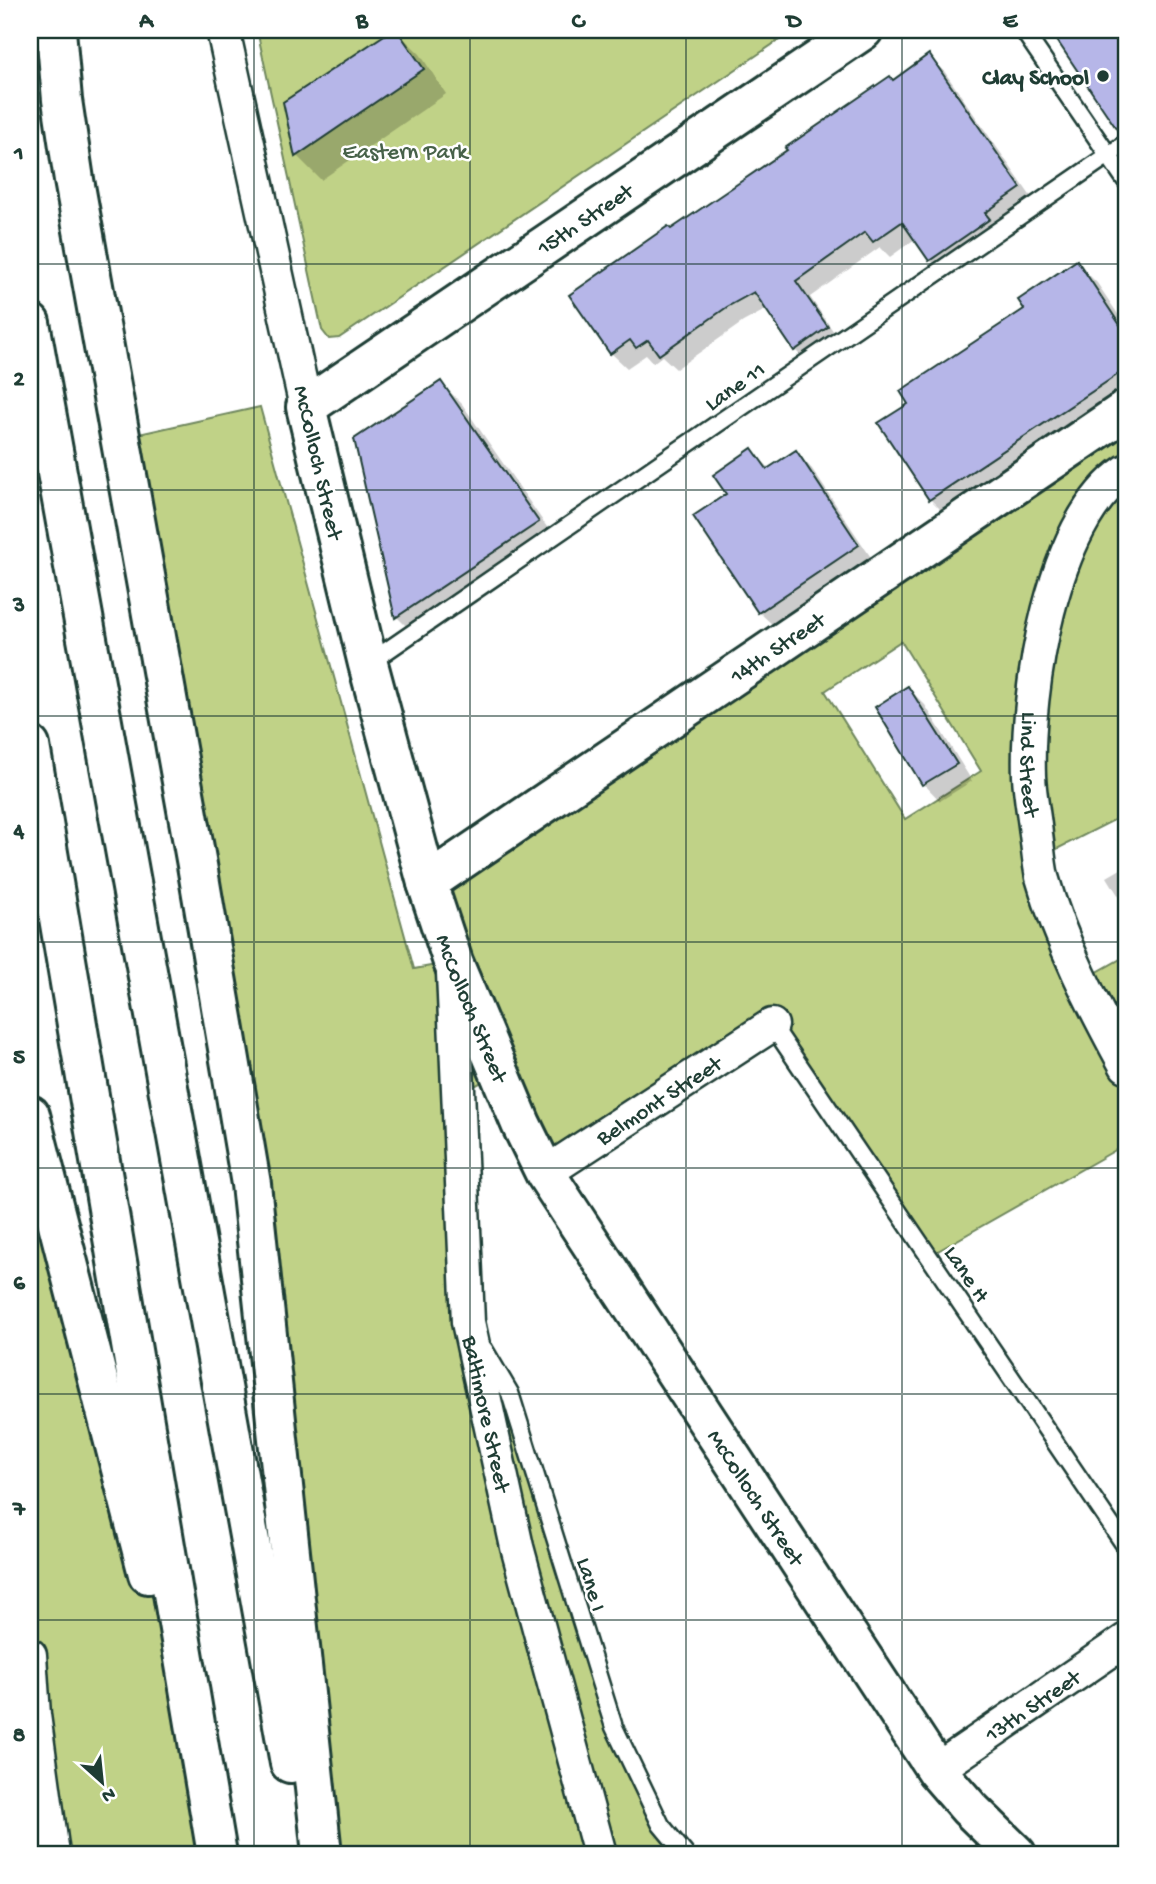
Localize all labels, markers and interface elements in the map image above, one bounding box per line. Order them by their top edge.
text: A [138,9,154,36]
text: B [355,9,369,36]
text: C [572,9,587,36]
text: D [785,9,803,36]
text: E [1003,9,1019,36]
place label: Clay School [982,66,1089,93]
marker: Clay School [1095,68,1111,84]
park label: Eastern Park [342,140,470,167]
text: 1 [13,141,24,168]
street label: 15th Street [532,178,640,263]
street label: Lane 11 [700,357,772,418]
text: 2 [13,367,25,394]
street label: McColloch Street [286,383,348,544]
text: 3 [12,593,25,620]
street label: 14th Street [725,607,832,692]
street label: Lind Street [1012,710,1044,820]
text: 4 [13,819,25,846]
street label: McColloch Street [428,932,513,1089]
text: 5 [13,1045,25,1072]
street label: Belmont Street [591,1051,729,1153]
street label: Lane H [936,1241,994,1309]
text: 6 [13,1271,26,1298]
street label: Baltimore Street [454,1333,515,1496]
street label: McColloch Street [700,1425,809,1573]
text: 7 [12,1497,26,1524]
street label: Lane I [569,1555,611,1615]
street label: 13th Street [980,1664,1088,1750]
text: 8 [13,1723,26,1750]
north arrow [66,1748,136,1818]
text: N [97,1781,119,1807]

